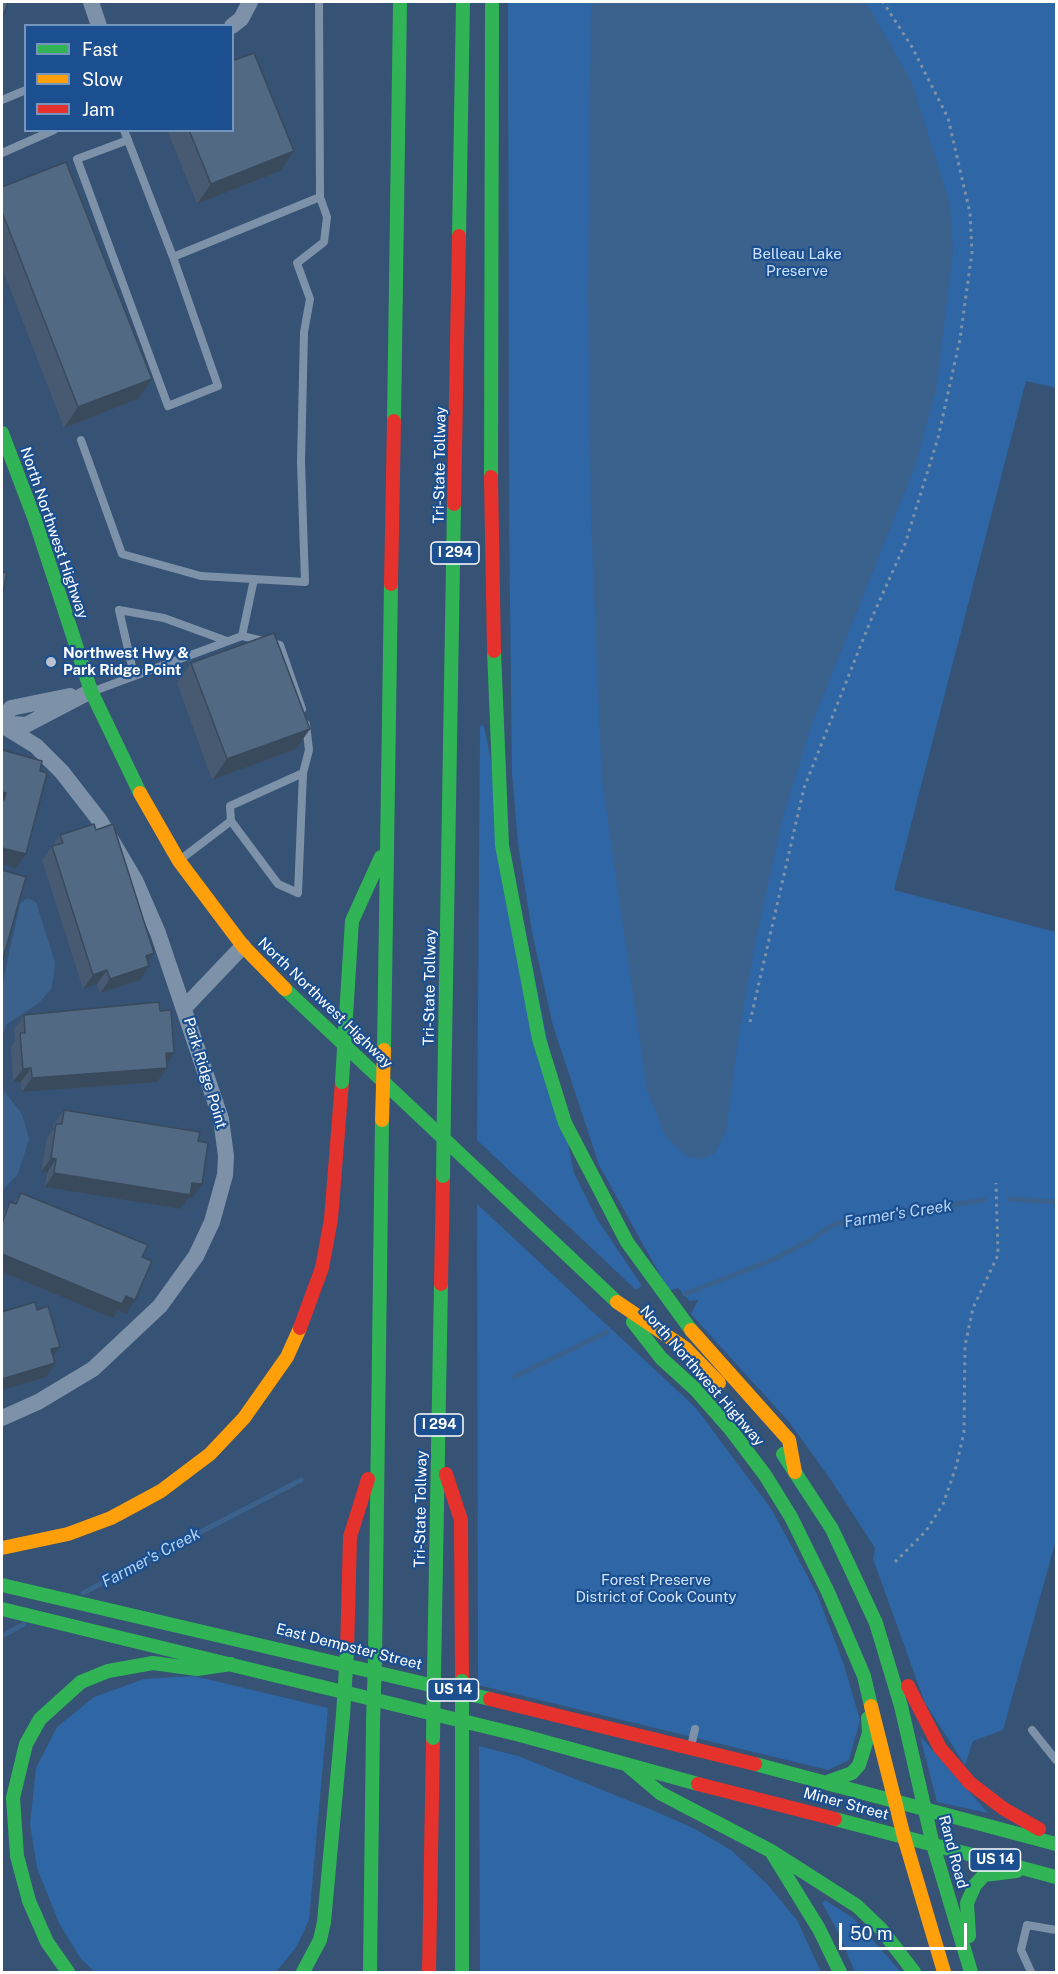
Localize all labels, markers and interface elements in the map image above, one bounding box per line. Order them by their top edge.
legend [24,24,234,132]
text: Fast [82,39,118,60]
text: Slow [82,69,123,90]
text: Jam [82,99,115,120]
park label: Belleau Lake Preserve [752,245,842,280]
street label: Tri-State Tollway [430,406,450,524]
street label: North Northwest Highway [16,445,92,621]
road number: I 294 [431,542,479,564]
place label: Northwest Hwy & Park Ridge Point [63,644,189,679]
marker: Northwest Hwy & Park Ridge Point [44,655,58,669]
street label: Tri-State Tollway [420,928,440,1046]
street label: North Northwest Highway [254,934,396,1072]
street label: Park Ridge Point [180,1015,230,1131]
water label: Farmer's Creek [843,1196,953,1232]
street label: North Northwest Highway [636,1302,768,1450]
road number: I 294 [415,1414,463,1436]
street label: Tri-State Tollway [411,1450,431,1568]
water label: Farmer's Creek [99,1524,203,1592]
park label: Forest Preserve District of Cook County [575,1571,737,1606]
street label: East Dempster Street [274,1620,424,1674]
road number: US 14 [428,1679,478,1701]
street label: Miner Street [801,1784,891,1824]
street label: Rand Road [935,1813,971,1891]
road number: US 14 [970,1849,1020,1871]
scale bar [842,1911,970,1949]
text: 50 m [850,1923,893,1944]

